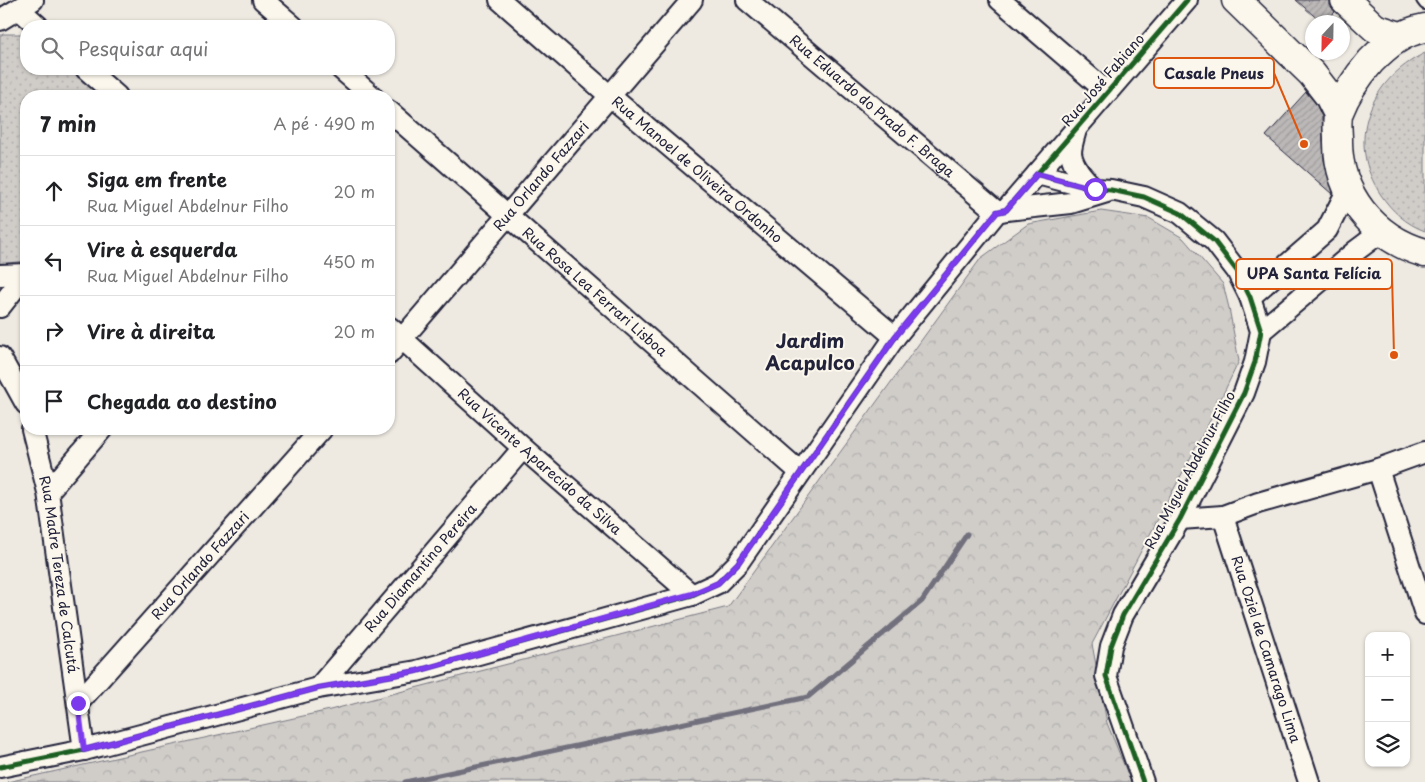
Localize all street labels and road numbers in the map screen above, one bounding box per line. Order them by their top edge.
street label: Rua José Fabiano [1056,28,1149,131]
street label: Rua Eduardo do Prado F. Braga [785,30,960,182]
street label: Rua Manoel de Oliveira Ordonho [607,91,787,248]
street label: Rua Orlando Fazzari [488,116,594,235]
street label: Rua Rosa Lea Ferrari Lisboa [518,222,673,361]
street label: Rua Vicente Aparecido da Silva [453,383,627,540]
street label: Rua Miguel Abdelnur Filho [1139,387,1240,553]
street label: Rua Madre Tereza de Calcutá [34,473,84,674]
street label: Rua Diamantino Pereira [359,498,481,636]
street label: Rua Orlando Fazzari [146,507,254,624]
street label: Rua Oziel de Camarago Lima [1227,553,1307,746]

